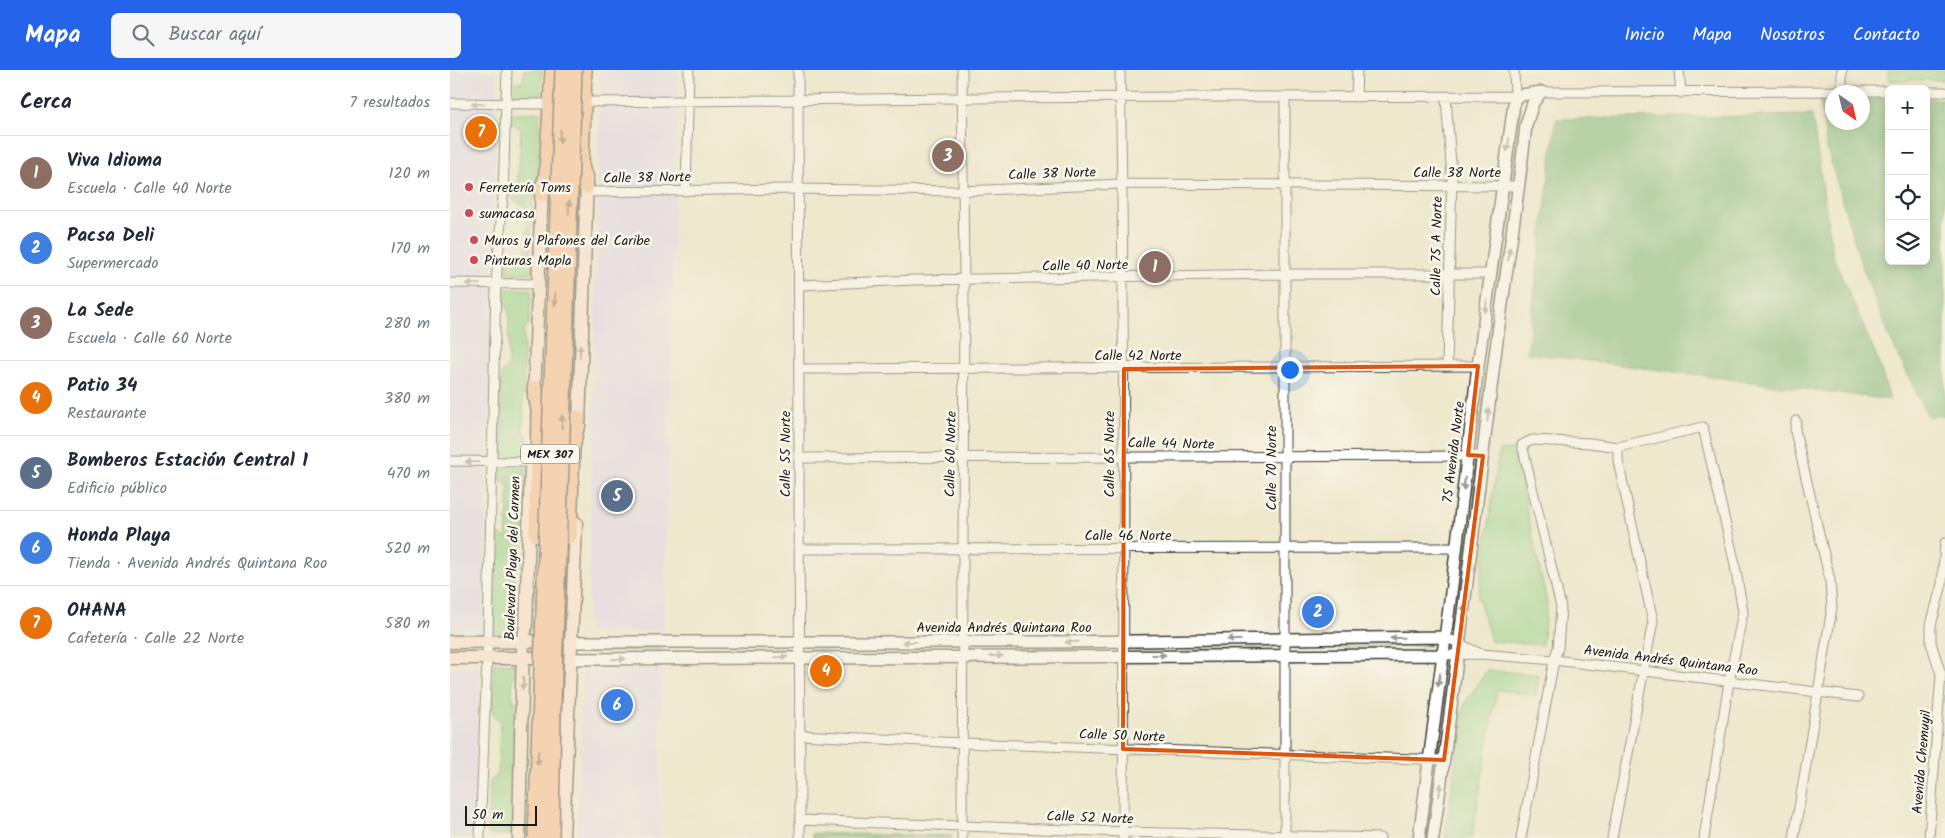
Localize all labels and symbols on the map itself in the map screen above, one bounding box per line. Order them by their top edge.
north arrow [1825,85,1870,130]
one-way arrow [470,100,486,108]
pin: 7 [465,113,497,151]
one-way arrow [556,128,564,144]
pin: 3 [932,137,964,175]
one-way arrow [1503,137,1511,153]
street label: Calle 38 Norte [1008,161,1097,187]
street label: Calle 38 Norte [1413,162,1502,184]
street label: Calle 38 Norte [603,166,692,190]
place label: Ferretería Toms [479,177,571,199]
marker: Ferretería Toms [463,181,475,193]
street label: Calle 75 A Norte [1425,195,1449,296]
one-way arrow [566,199,574,215]
place label: sumacasa [479,203,535,225]
marker: sumacasa [463,207,475,219]
place label: Muros y Plafones del Caribe [484,230,651,252]
marker: Muros y Plafones del Caribe [468,234,480,246]
one-way arrow [1506,246,1514,262]
pin: 1 [1139,248,1171,286]
place label: Pinturas Mapla [484,250,572,272]
marker: Pinturas Mapla [468,254,480,266]
street label: Calle 40 Norte [1042,254,1129,278]
one-way arrow [465,279,481,287]
one-way arrow [551,291,559,307]
one-way arrow [1482,298,1490,314]
one-way arrow [576,343,584,359]
street label: Calle 42 Norte [1094,345,1182,367]
your location [1277,357,1303,383]
street label: 75 Avenida Norte [1437,399,1471,504]
one-way arrow [1484,407,1492,423]
street label: Calle 55 Norte [775,410,797,497]
street label: Calle 60 Norte [939,410,963,497]
street label: Calle 65 Norte [1099,410,1121,497]
one-way arrow [559,414,567,430]
street label: Calle 70 Norte [1261,425,1283,510]
street label: Calle 44 Norte [1127,432,1215,456]
road number: MEX 307 [521,444,579,464]
one-way arrow [463,457,479,465]
street label: Boulevard Playa del Carmen [499,475,527,641]
pin: 5 [601,477,633,515]
one-way arrow [1460,477,1468,493]
street label: Calle 46 Norte [1084,525,1172,547]
pin: 2 [1302,593,1334,631]
one-way arrow [1461,603,1469,619]
street label: Avenida Andrés Quintana Roo [917,617,1091,639]
one-way arrow [1388,634,1404,642]
one-way arrow [1226,636,1242,644]
one-way arrow [901,638,917,646]
one-way arrow [1063,638,1079,646]
street label: Avenida Andrés Quintana Roo [1583,639,1759,683]
one-way arrow [1151,651,1167,659]
one-way arrow [773,652,789,660]
pin: 4 [810,652,842,690]
one-way arrow [988,652,1004,660]
one-way arrow [611,654,627,662]
one-way arrow [1435,672,1443,688]
one-way arrow [518,675,526,691]
pin: 6 [601,686,633,724]
street label: Avenida Chemuyil [1907,709,1938,815]
street label: Calle 50 Norte [1079,724,1166,749]
one-way arrow [534,751,542,767]
one-way arrow [1436,781,1444,797]
scale bar [465,803,538,826]
street label: Calle 52 Norte [1046,805,1135,831]

